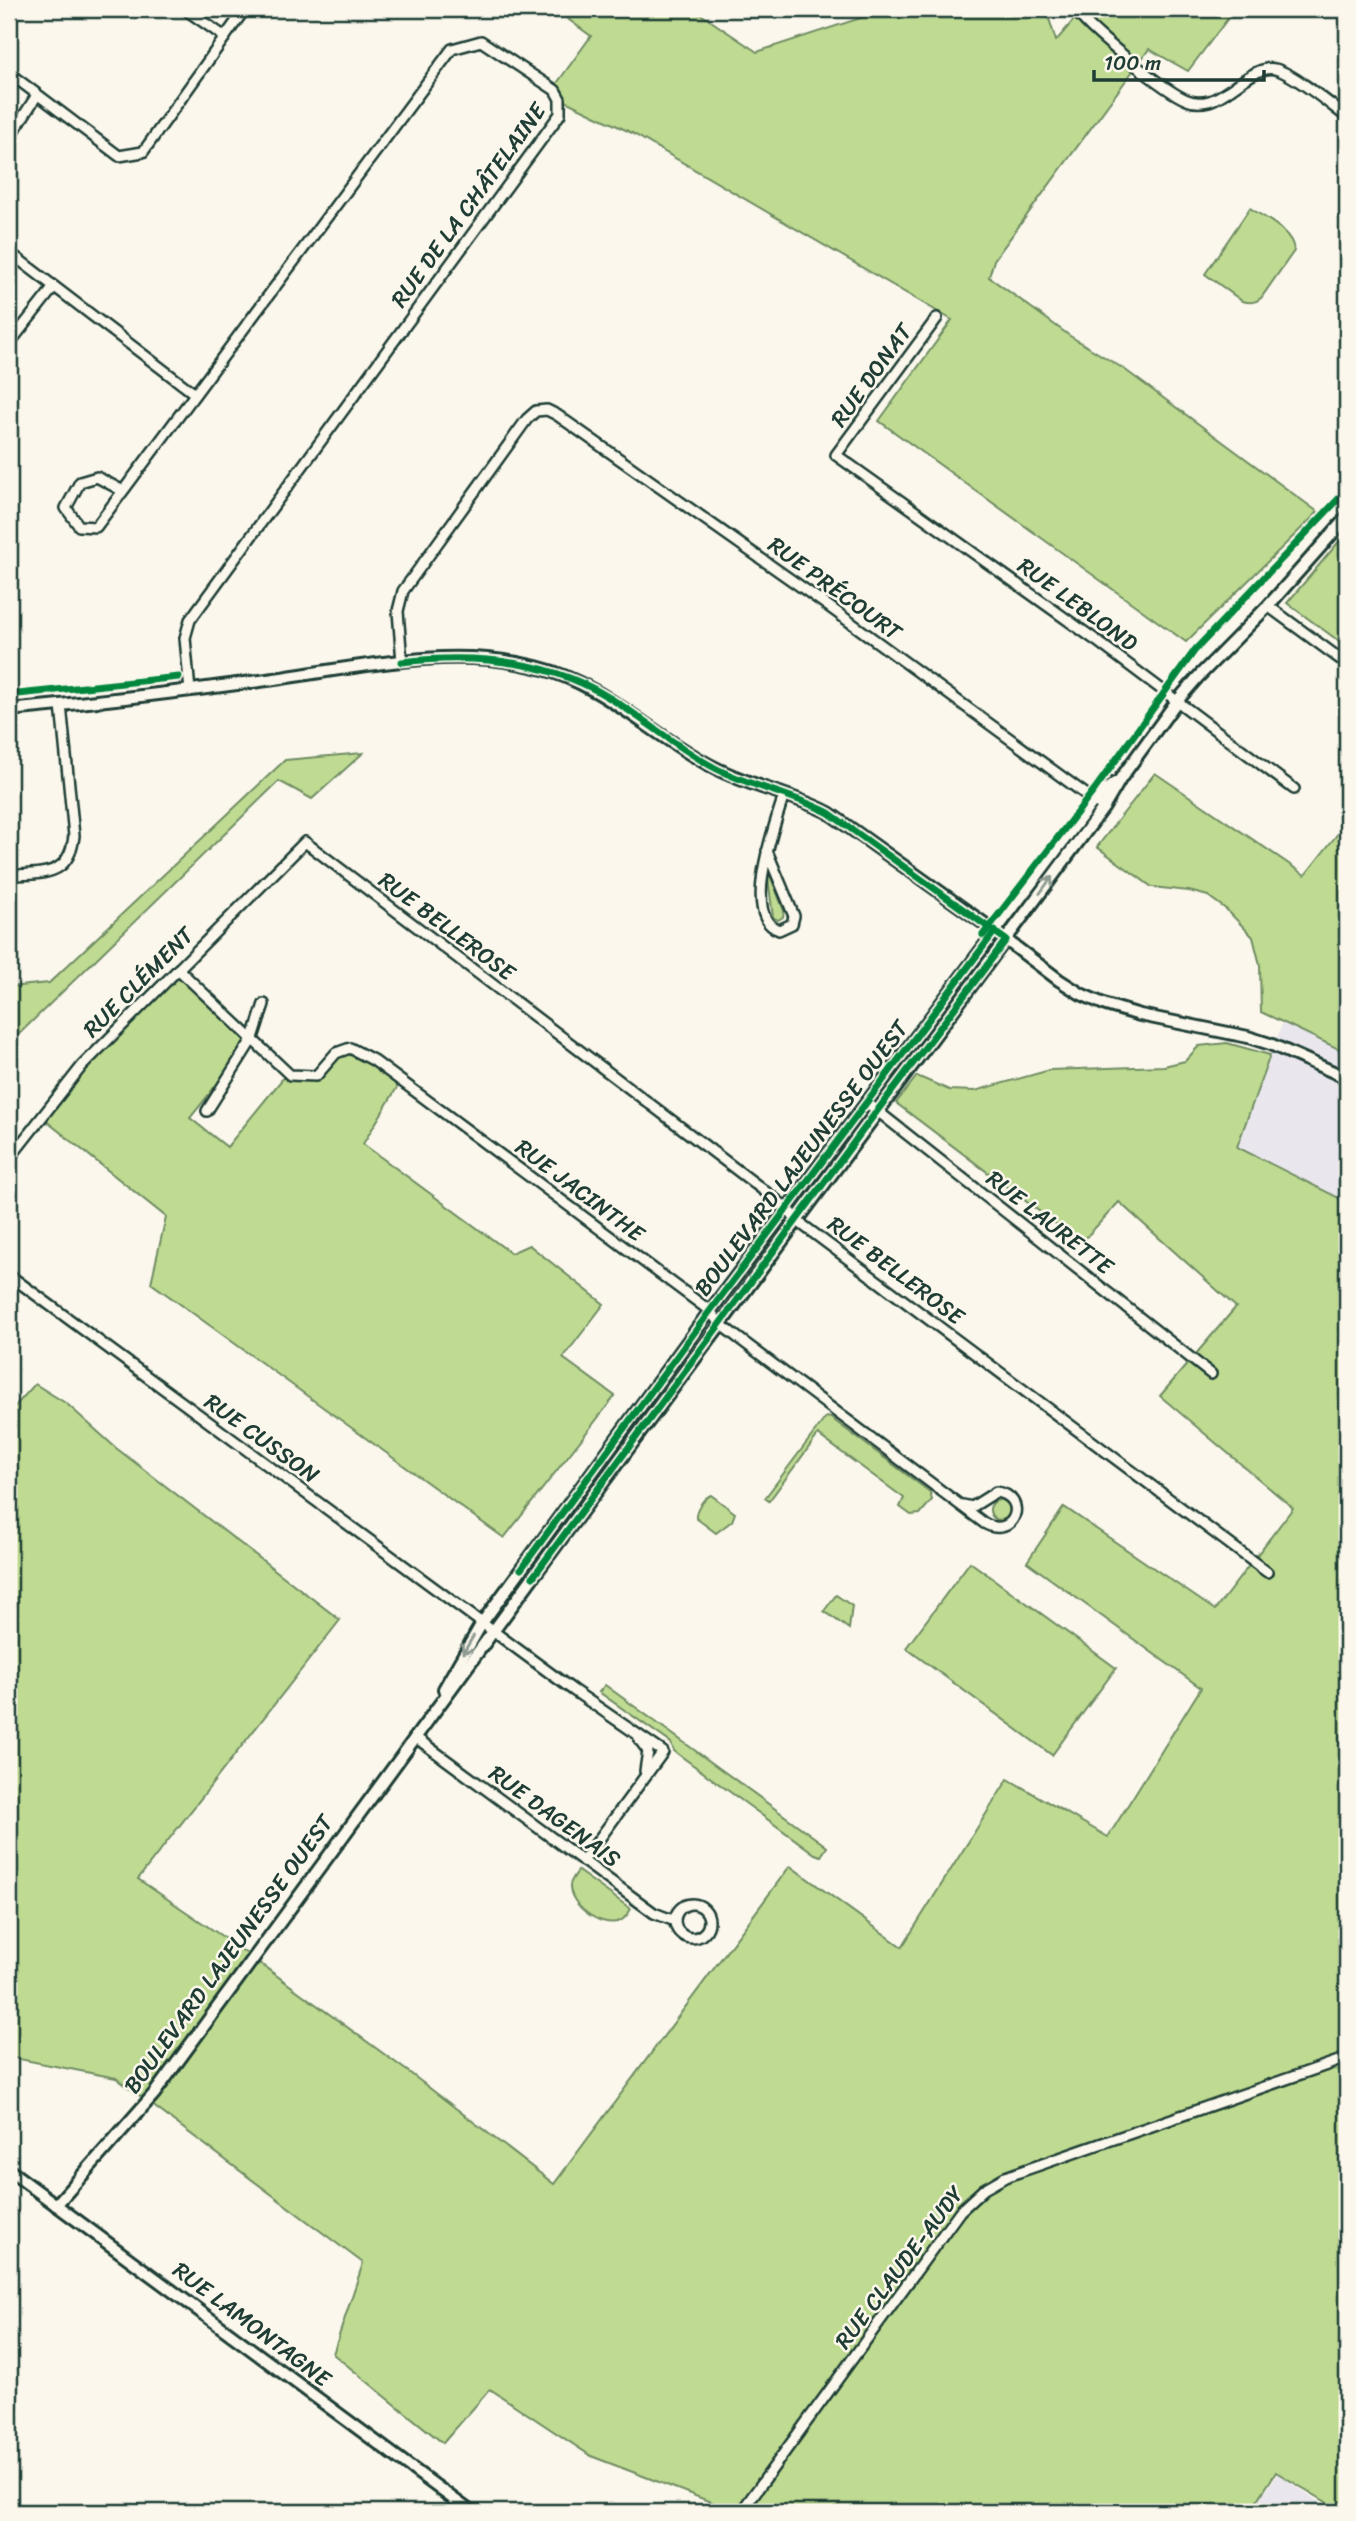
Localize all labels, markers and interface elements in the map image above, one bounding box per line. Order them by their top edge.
scale bar [1094,38,1263,82]
text: 100 m [1104,44,1161,82]
street label: RUE DE LA CHÂTELAINE [380,93,558,317]
street label: RUE DONAT [819,313,924,436]
street label: RUE PRÉCOURT [759,525,912,652]
street label: RUE LEBLOND [1008,546,1147,663]
street label: RUE BELLEROSE [369,861,525,993]
one-way arrow [1039,876,1054,895]
street label: RUE CLÉMENT [73,916,205,1048]
street label: BOULEVARD LAJEUNESSE OUEST [683,1010,920,1305]
street label: RUE JACINTHE [506,1128,654,1254]
street label: RUE LAURETTE [977,1159,1124,1286]
street label: RUE BELLEROSE [818,1205,974,1337]
street label: RUE CUSSON [195,1382,328,1495]
one-way arrow [461,1635,476,1654]
street label: RUE DAGENAIS [479,1754,630,1879]
street label: BOULEVARD LAJEUNESSE OUEST [113,1804,345,2103]
street label: RUE CLAUDE-AUDY [824,2176,975,2358]
street label: RUE LAMONTAGNE [163,2251,341,2399]

